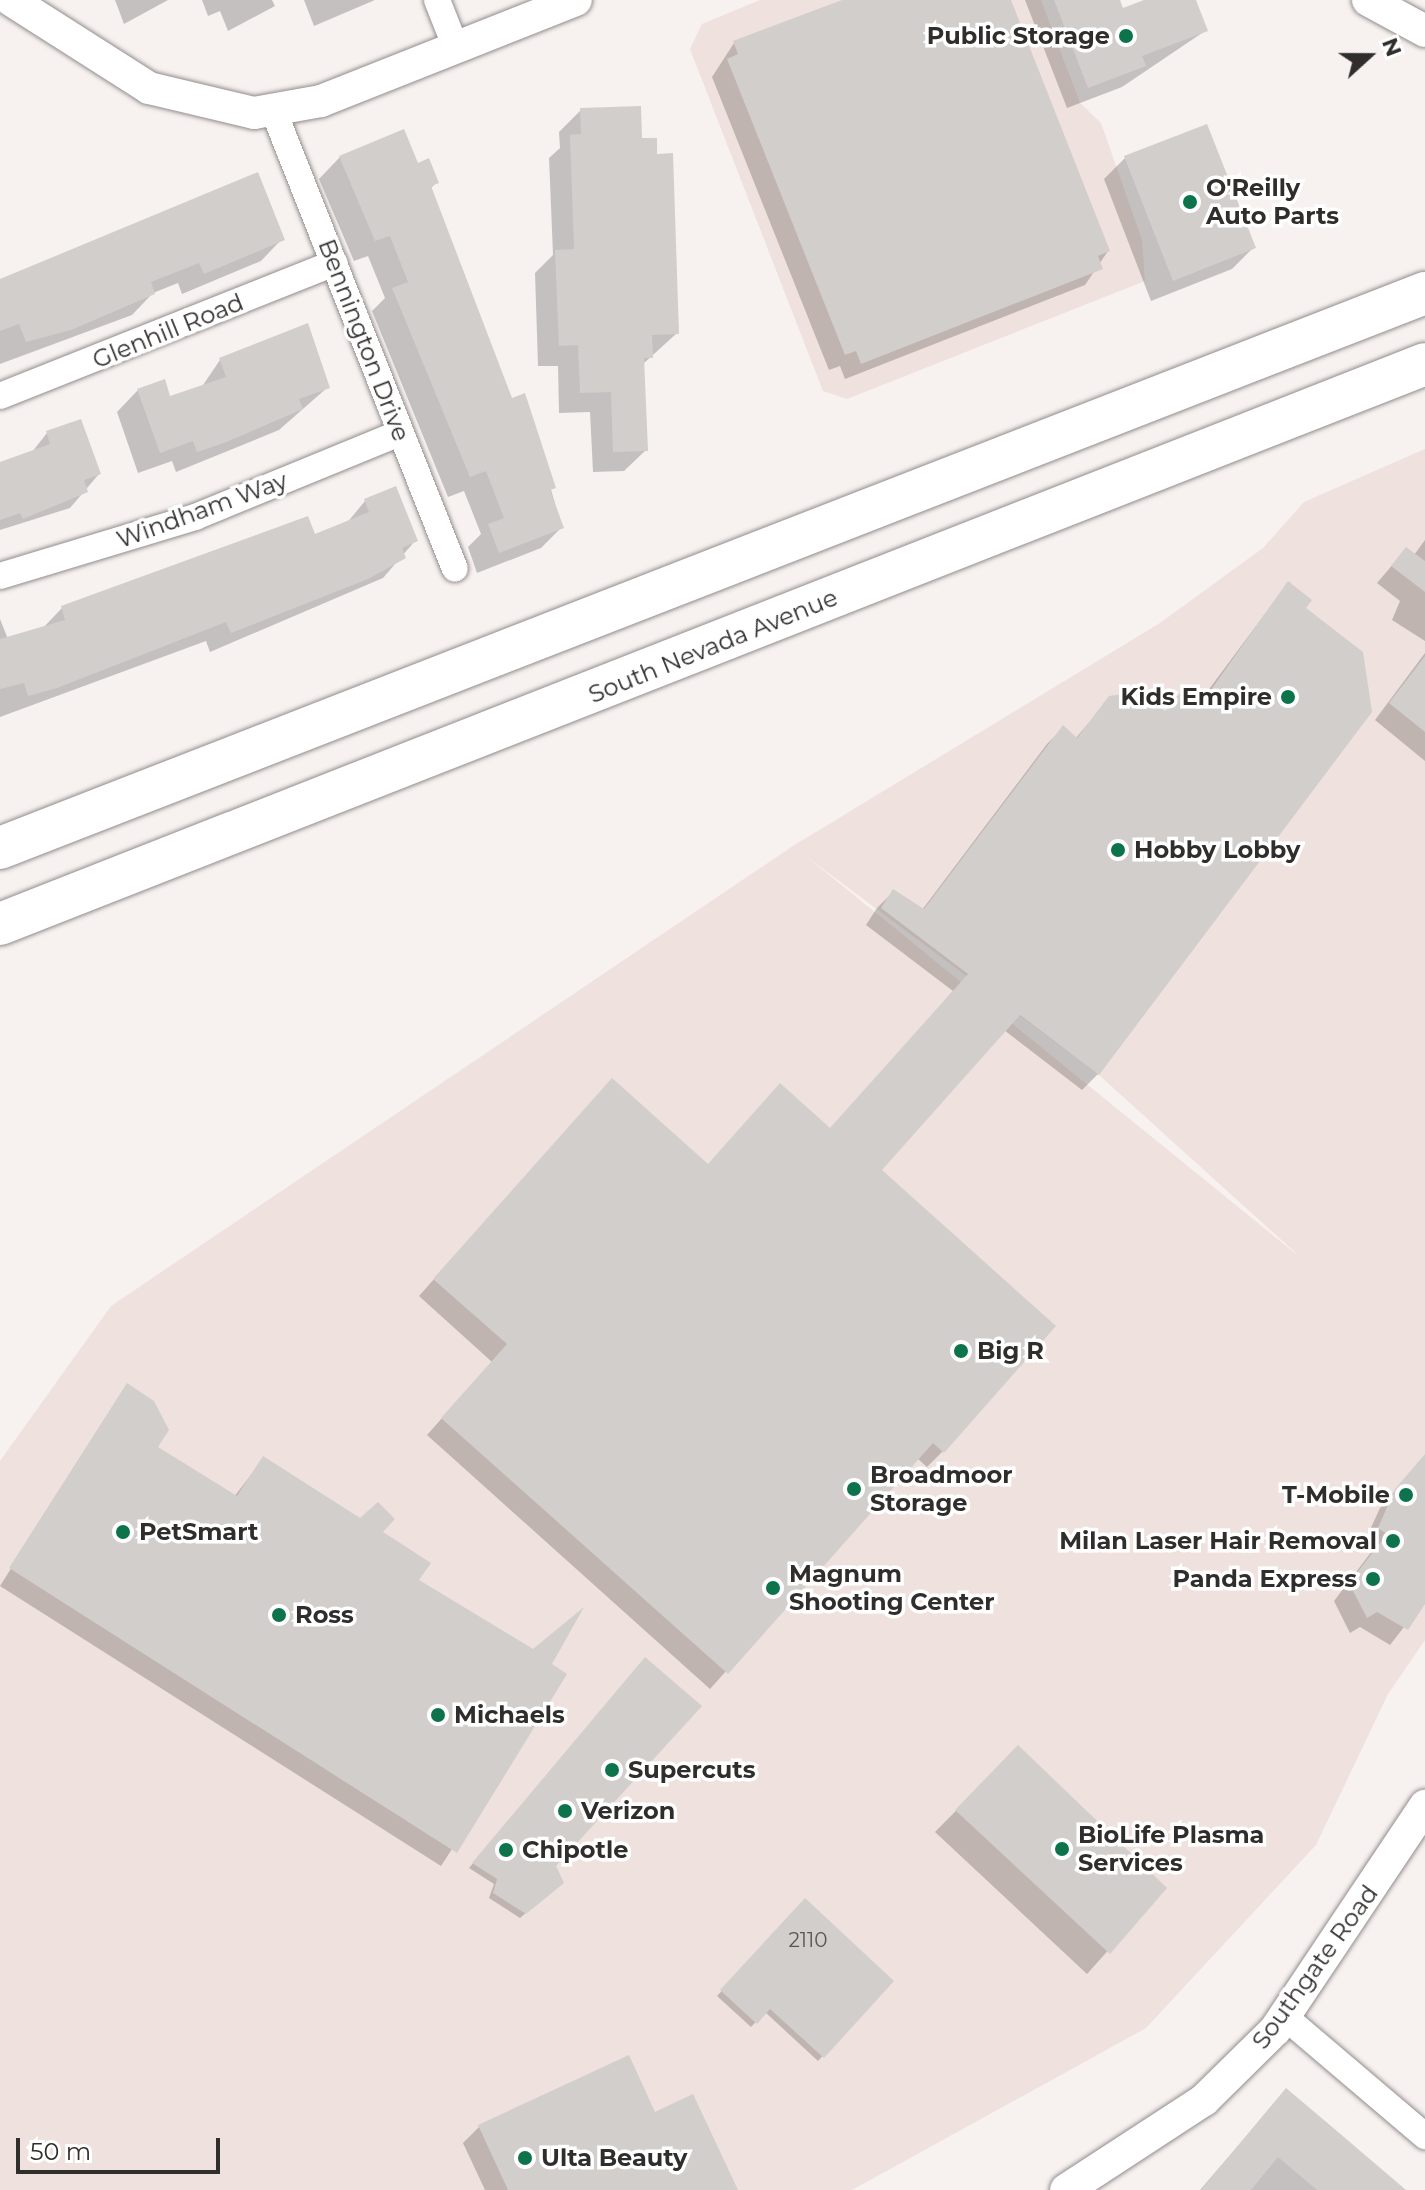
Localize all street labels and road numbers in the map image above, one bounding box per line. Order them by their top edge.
street label: Bennington Drive [312,235,416,445]
street label: Glenhill Road [88,288,248,374]
street label: Windham Way [113,466,291,554]
street label: South Nevada Avenue [584,583,842,709]
street label: Southgate Road [1246,1880,1384,2054]

